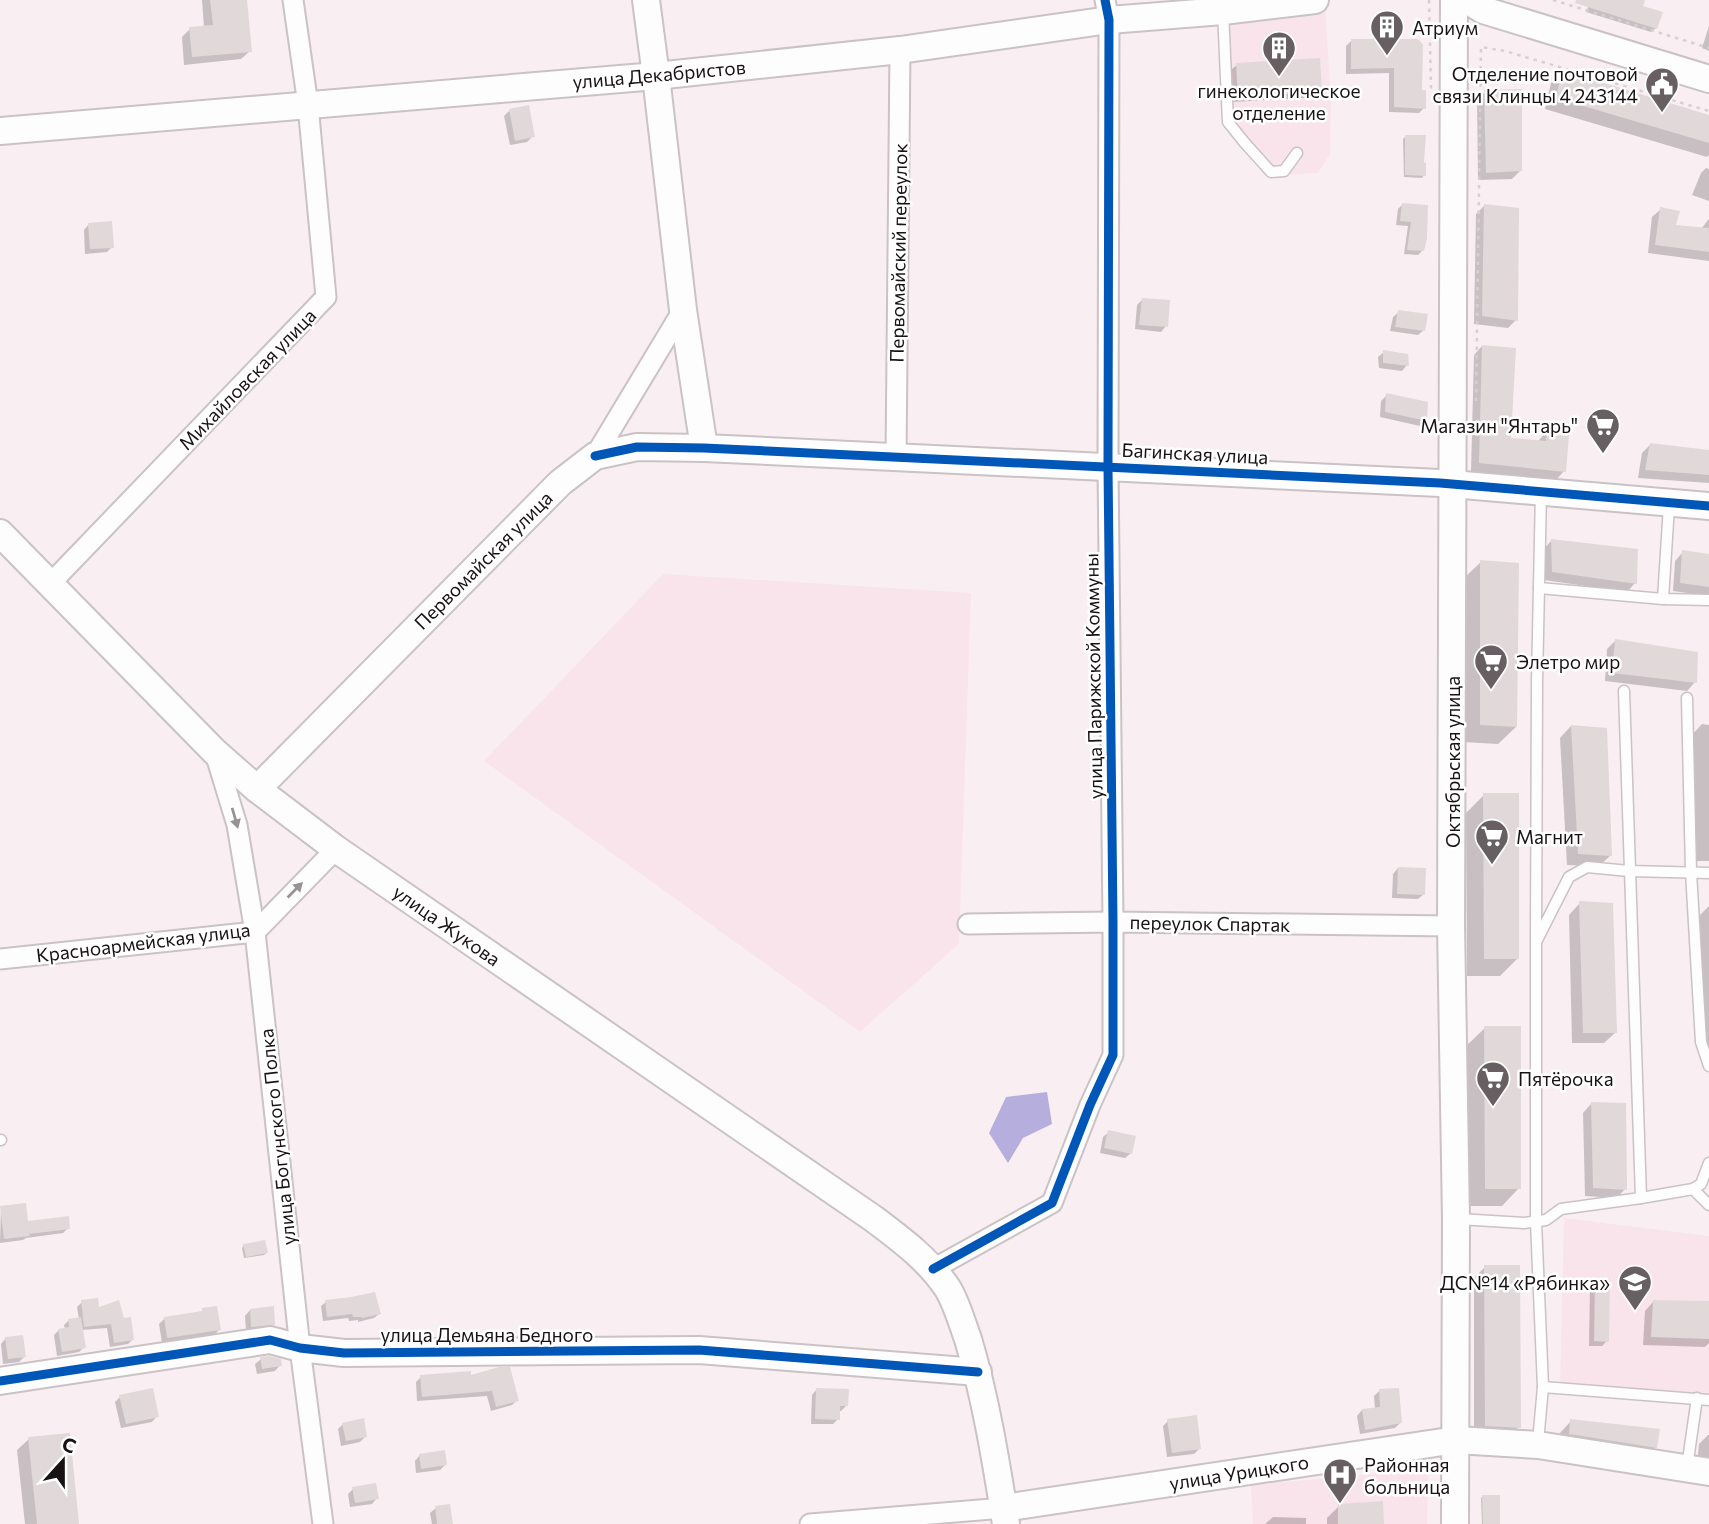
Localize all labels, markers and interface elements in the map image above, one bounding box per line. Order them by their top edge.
building icon: Атриум [1368,8,1406,57]
place label: Атриум [1412,16,1478,39]
building icon: гинекологическое отделение [1260,29,1298,78]
street label: улица Декабристов [571,55,747,93]
place label: Отделение почтовой связи Клинцы 4 243144 [1433,62,1638,107]
public building icon: Отделение почтовой связи Клинцы 4 243144 [1643,65,1681,114]
place label: гинекологическое отделение [1197,79,1361,124]
street label: Первомайский переулок [885,143,911,363]
street label: Михайловская улица [174,304,320,454]
supermarket icon: Магазин "Янтарь" [1584,406,1622,455]
place label: Магазин "Янтарь" [1420,414,1578,437]
street label: Багинская улица [1121,438,1269,468]
street label: Первомайская улица [409,486,557,634]
street label: улица Парижской Коммуны [1079,553,1107,799]
supermarket icon: Элетро мир [1472,642,1510,691]
place label: Элетро мир [1516,650,1620,673]
street label: Октябрьская улица [1441,676,1464,848]
one-way arrow [230,808,240,829]
supermarket icon: Магнит [1473,817,1511,866]
place label: Магнит [1516,825,1583,848]
street label: улица Жукова [389,880,505,970]
one-way arrow [287,882,303,899]
street label: переулок Спартак [1129,910,1291,936]
street label: Красноармейская улица [35,917,251,967]
street label: улица Богунского Полка [254,1027,300,1247]
supermarket icon: Пятёрочка [1474,1059,1512,1108]
place label: Пятёрочка [1518,1067,1614,1090]
school or university icon: ДС№14 «Рябинка» [1616,1263,1654,1312]
place label: ДС№14 «Рябинка» [1440,1271,1610,1294]
street label: улица Демьяна Бедного [381,1323,593,1346]
north arrow [28,1426,98,1496]
text: С [59,1432,79,1458]
street label: улица Урицкого [1168,1450,1310,1494]
place label: Районная больница [1364,1453,1450,1498]
hospital icon: Районная больница [1321,1456,1359,1505]

